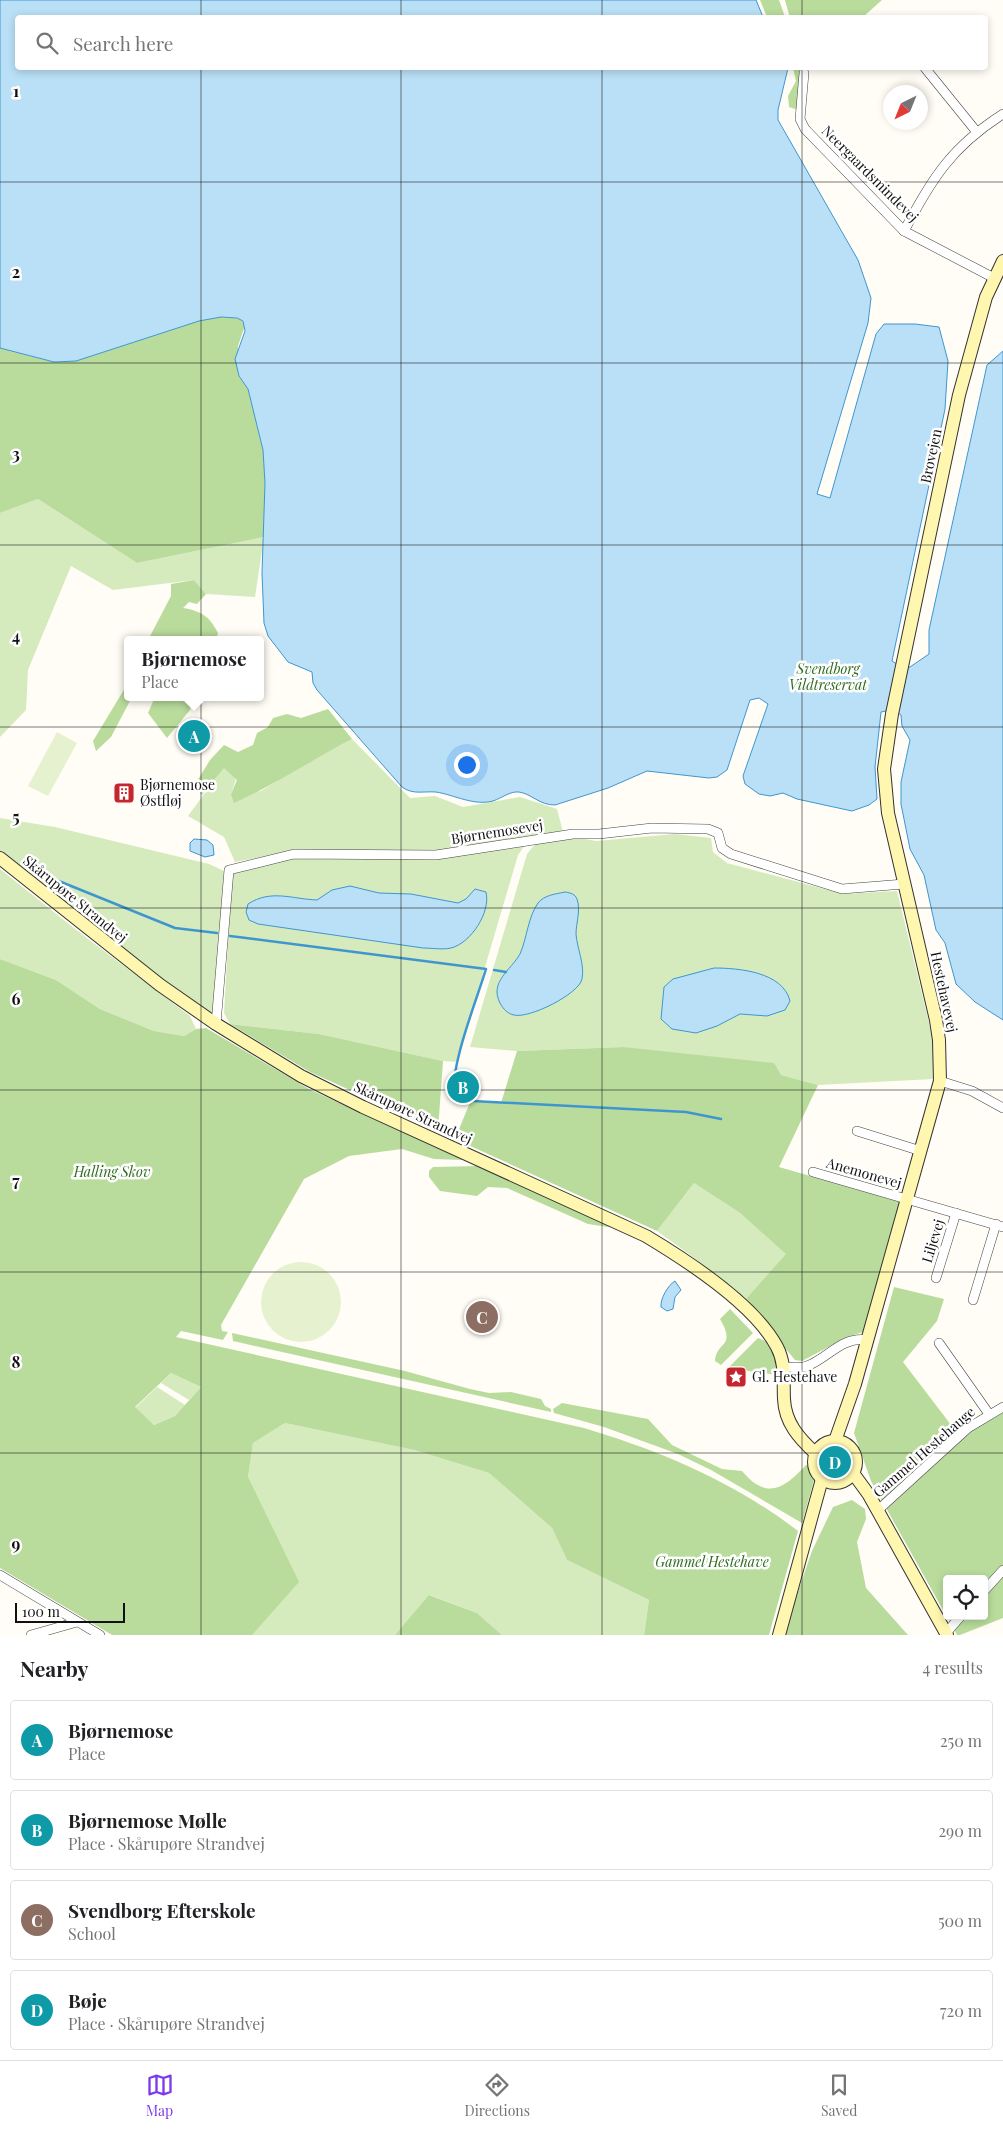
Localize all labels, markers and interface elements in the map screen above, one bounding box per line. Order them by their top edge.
search box [15,15,988,70]
icon: search [33,29,61,57]
text: Search here [73,30,173,56]
text: 1 [13,80,19,101]
north arrow [883,85,928,130]
street label: Neergaardsmindevej [818,121,923,226]
text: 2 [12,261,20,282]
street label: Brovejen [915,426,946,485]
text: 3 [12,443,20,464]
text: 4 [12,625,20,646]
popup [124,636,264,701]
text: Bjørnemose [141,645,247,671]
park label: Svendborg Vildtreservat [789,659,868,694]
text: Place [141,671,179,692]
pin: A [178,717,210,755]
your location [454,752,480,778]
place label: Bjørnemose Østfløj [140,775,215,810]
building icon: Bjørnemose Østfløj [112,781,136,805]
text: 5 [12,806,20,827]
street label: Bjørnemosevej [450,815,544,848]
street label: Skårupøre Strandvej [19,851,131,946]
street label: Hestehavevej [927,950,962,1034]
text: 6 [12,988,21,1009]
pin: B [447,1068,479,1106]
street label: Skårupøre Strandvej [351,1077,475,1148]
street label: Anemonevej [823,1152,904,1192]
park label: Halling Skov [73,1162,151,1181]
text: 7 [12,1170,20,1191]
street label: Liljevej [917,1217,948,1265]
pin: C [466,1298,498,1336]
text: 8 [12,1351,21,1372]
place icon: Gl. Hestehave [724,1365,748,1389]
place label: Gl. Hestehave [752,1367,837,1386]
street label: Gammel Hestehauge [869,1402,979,1501]
pin: D [819,1443,851,1481]
text: 9 [12,1533,21,1554]
park label: Gammel Hestehave [655,1552,769,1571]
map controls [943,1575,988,1620]
button: locate [943,1575,988,1620]
scale bar [15,1600,125,1623]
text: 100 m [22,1602,60,1621]
text: Nearby [20,1654,89,1682]
text: 4 results [922,1657,983,1678]
text: Bjørnemose [68,1717,173,1743]
text: A [32,1730,42,1751]
text: 250 m [940,1730,982,1751]
text: Place [68,1743,106,1764]
text: Bjørnemose Mølle [68,1807,227,1833]
text: B [32,1820,42,1841]
text: 290 m [938,1820,982,1841]
text: Place · Skårupøre Strandvej [68,1833,265,1854]
text: Svendborg Efterskole [68,1897,256,1923]
text: C [31,1910,43,1931]
text: 500 m [938,1910,982,1931]
text: School [68,1923,116,1944]
text: Bøje [68,1987,107,2013]
text: D [31,2000,43,2021]
text: 720 m [940,2000,982,2021]
text: Place · Skårupøre Strandvej [68,2013,265,2034]
tab: Map [146,2071,174,2120]
tab: Directions [465,2071,530,2120]
tab: Saved [821,2071,857,2120]

